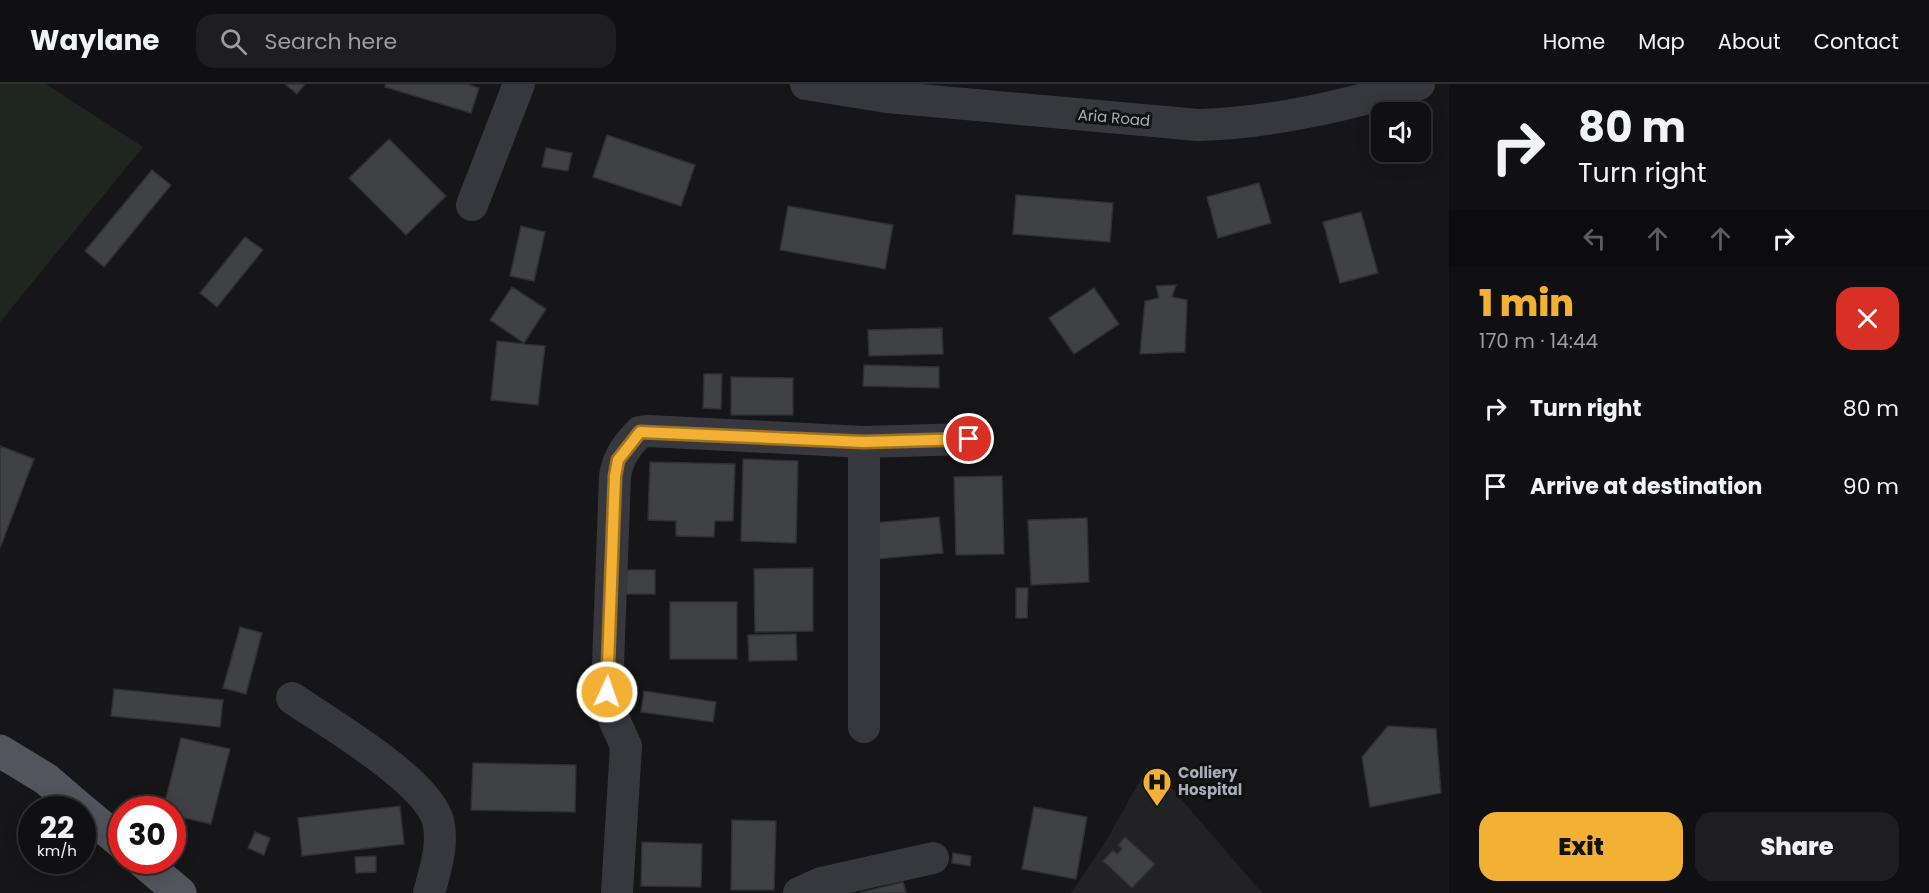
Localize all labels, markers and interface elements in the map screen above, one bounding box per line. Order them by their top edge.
search box [196,14,616,68]
text: Waylane [30,21,160,60]
icon: search [217,25,250,58]
text: Search here [265,26,397,57]
text: Home [1543,27,1605,56]
text: Map [1638,27,1685,56]
text: About [1718,27,1781,56]
text: Contact [1814,27,1899,56]
text: 80 m [1578,98,1686,157]
map controls [1371,102,1431,162]
button: sound [1371,102,1431,162]
street label: Aria Road [1077,104,1151,131]
icon: right [1479,108,1557,186]
text: Turn right [1578,154,1707,191]
icon: left [1578,222,1611,255]
icon: ahead [1641,222,1674,255]
icon: ahead [1704,222,1737,255]
icon: right [1767,222,1800,255]
text: 1 min [1479,278,1574,329]
button: close [1836,287,1899,350]
text: 170 m · 14:44 [1479,327,1598,355]
icon: right [1479,392,1512,425]
text: Turn right [1530,393,1641,424]
text: 80 m [1843,393,1899,424]
pin [943,413,994,464]
icon: arrive [952,422,985,455]
icon: arrive [1479,470,1512,503]
text: Arrive at destination [1530,471,1762,502]
text: 90 m [1843,471,1899,502]
position arrow [575,660,639,724]
place label: Colliery Hospital [1178,762,1242,800]
hospital icon: Colliery Hospital [1141,766,1173,808]
speed limit sign: 30 [108,796,186,874]
text: 22 [40,806,74,849]
button: Exit [1479,812,1683,881]
button: Share [1695,812,1899,881]
text: km/h [37,840,77,861]

